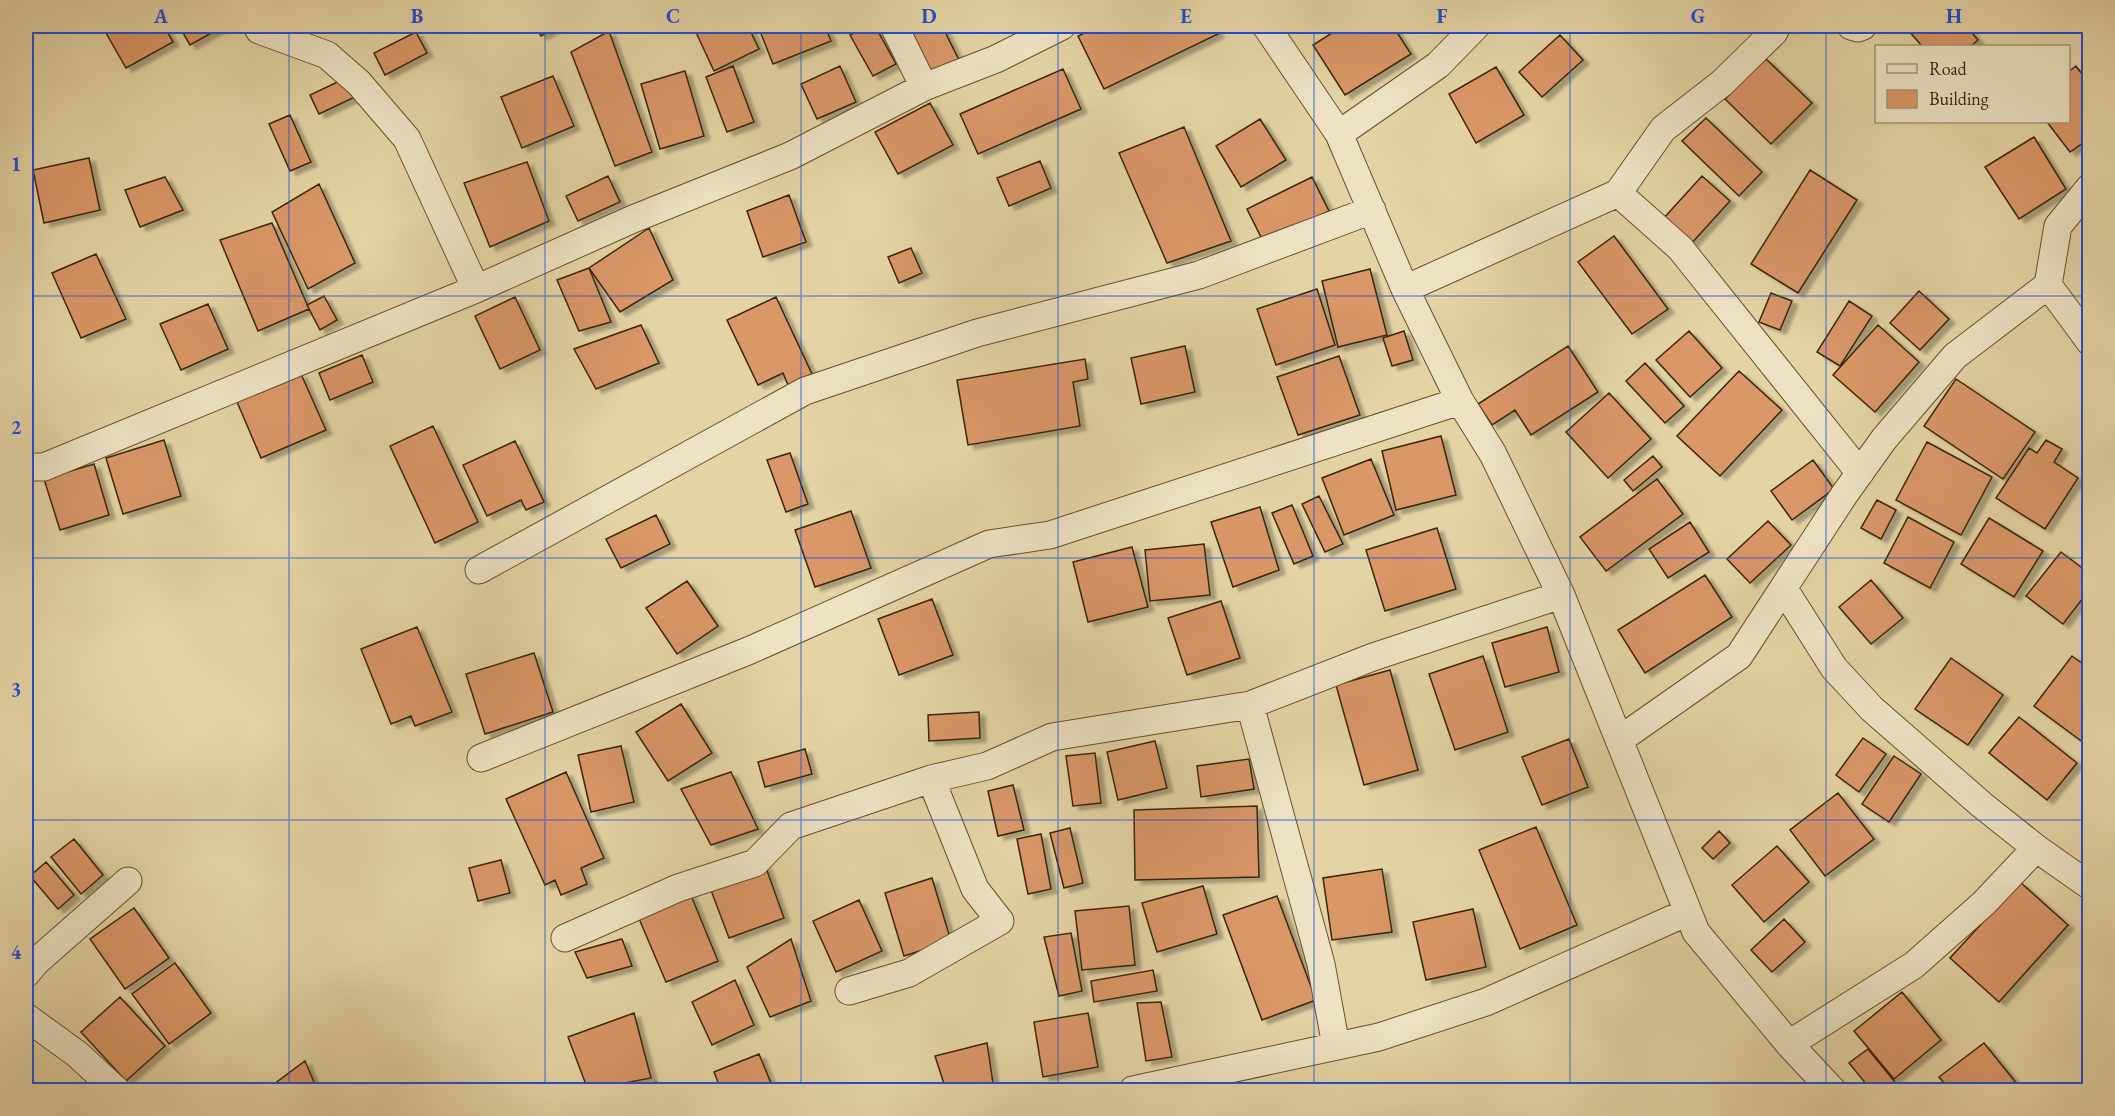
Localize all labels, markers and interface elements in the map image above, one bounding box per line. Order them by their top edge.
text: A [153,3,169,29]
text: B [411,3,423,29]
text: C [666,3,680,29]
text: D [921,3,937,29]
text: E [1180,3,1192,29]
text: F [1437,3,1448,29]
text: G [1691,3,1705,29]
text: H [1946,3,1962,29]
legend [1875,45,2070,123]
text: Road [1929,57,1968,80]
text: Building [1929,87,1989,110]
text: 1 [11,151,21,177]
text: 2 [11,414,22,440]
text: 3 [11,676,21,702]
text: 4 [11,939,22,965]

